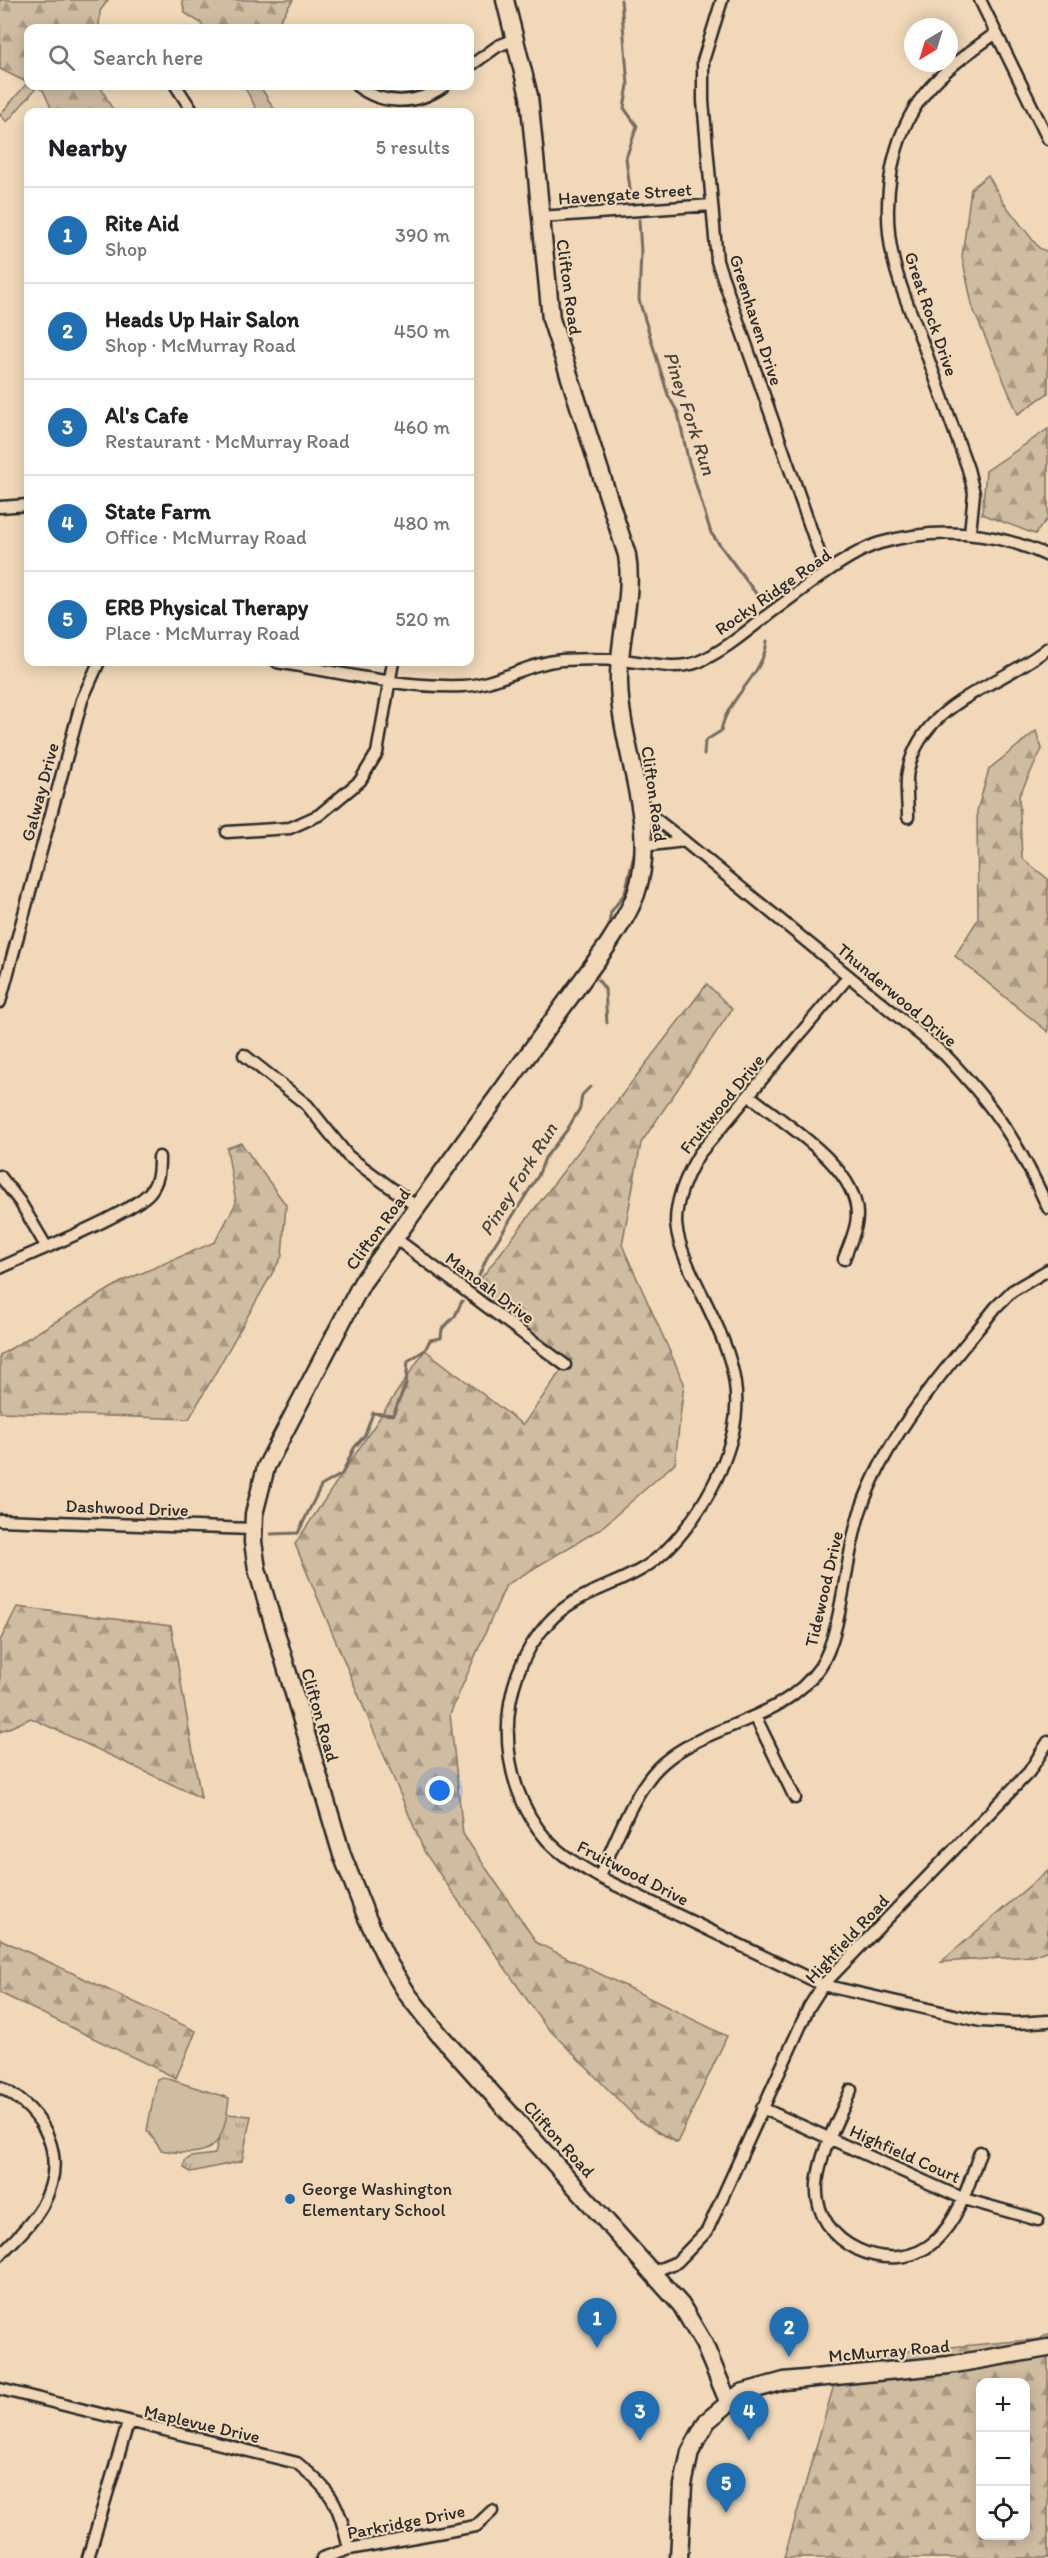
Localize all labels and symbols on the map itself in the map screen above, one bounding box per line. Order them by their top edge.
north arrow [904,18,958,72]
street label: Havengate Street [557,178,693,210]
street label: Clifton Road [551,238,587,337]
street label: Great Rock Drive [899,249,963,379]
street label: Greenhaven Drive [724,252,788,388]
water label: Piney Fork Run [659,348,721,478]
street label: Rocky Ridge Road [711,544,835,640]
street label: Galway Drive [16,740,64,844]
street label: Clifton Road [636,745,672,844]
street label: Thunderwood Drive [832,938,962,1052]
street label: Fruitwood Drive [675,1050,769,1158]
water label: Piney Fork Run [474,1118,562,1240]
street label: Clifton Road [341,1183,415,1274]
street label: Manoah Drive [441,1247,539,1329]
street label: Dashwood Drive [65,1495,189,1521]
street label: Tidewood Drive [800,1529,848,1649]
street label: Clifton Road [296,1666,344,1765]
your location [425,1776,454,1805]
street label: Fruitwood Drive [573,1835,693,1911]
street label: Highfield Road [800,1890,894,1988]
street label: Clifton Road [519,2096,600,2182]
street label: Highfield Court [846,2120,964,2188]
place label: George Washington Elementary School [302,2178,452,2221]
marker: George Washington Elementary School [283,2192,297,2206]
pin: 1 [578,2298,616,2348]
pin: 2 [770,2308,808,2357]
street label: McMurray Road [828,2335,951,2367]
pin: 3 [620,2392,660,2441]
pin: 4 [730,2392,768,2441]
street label: Maplevue Drive [142,2400,262,2448]
pin: 5 [706,2464,746,2513]
street label: Parkridge Drive [345,2500,467,2544]

